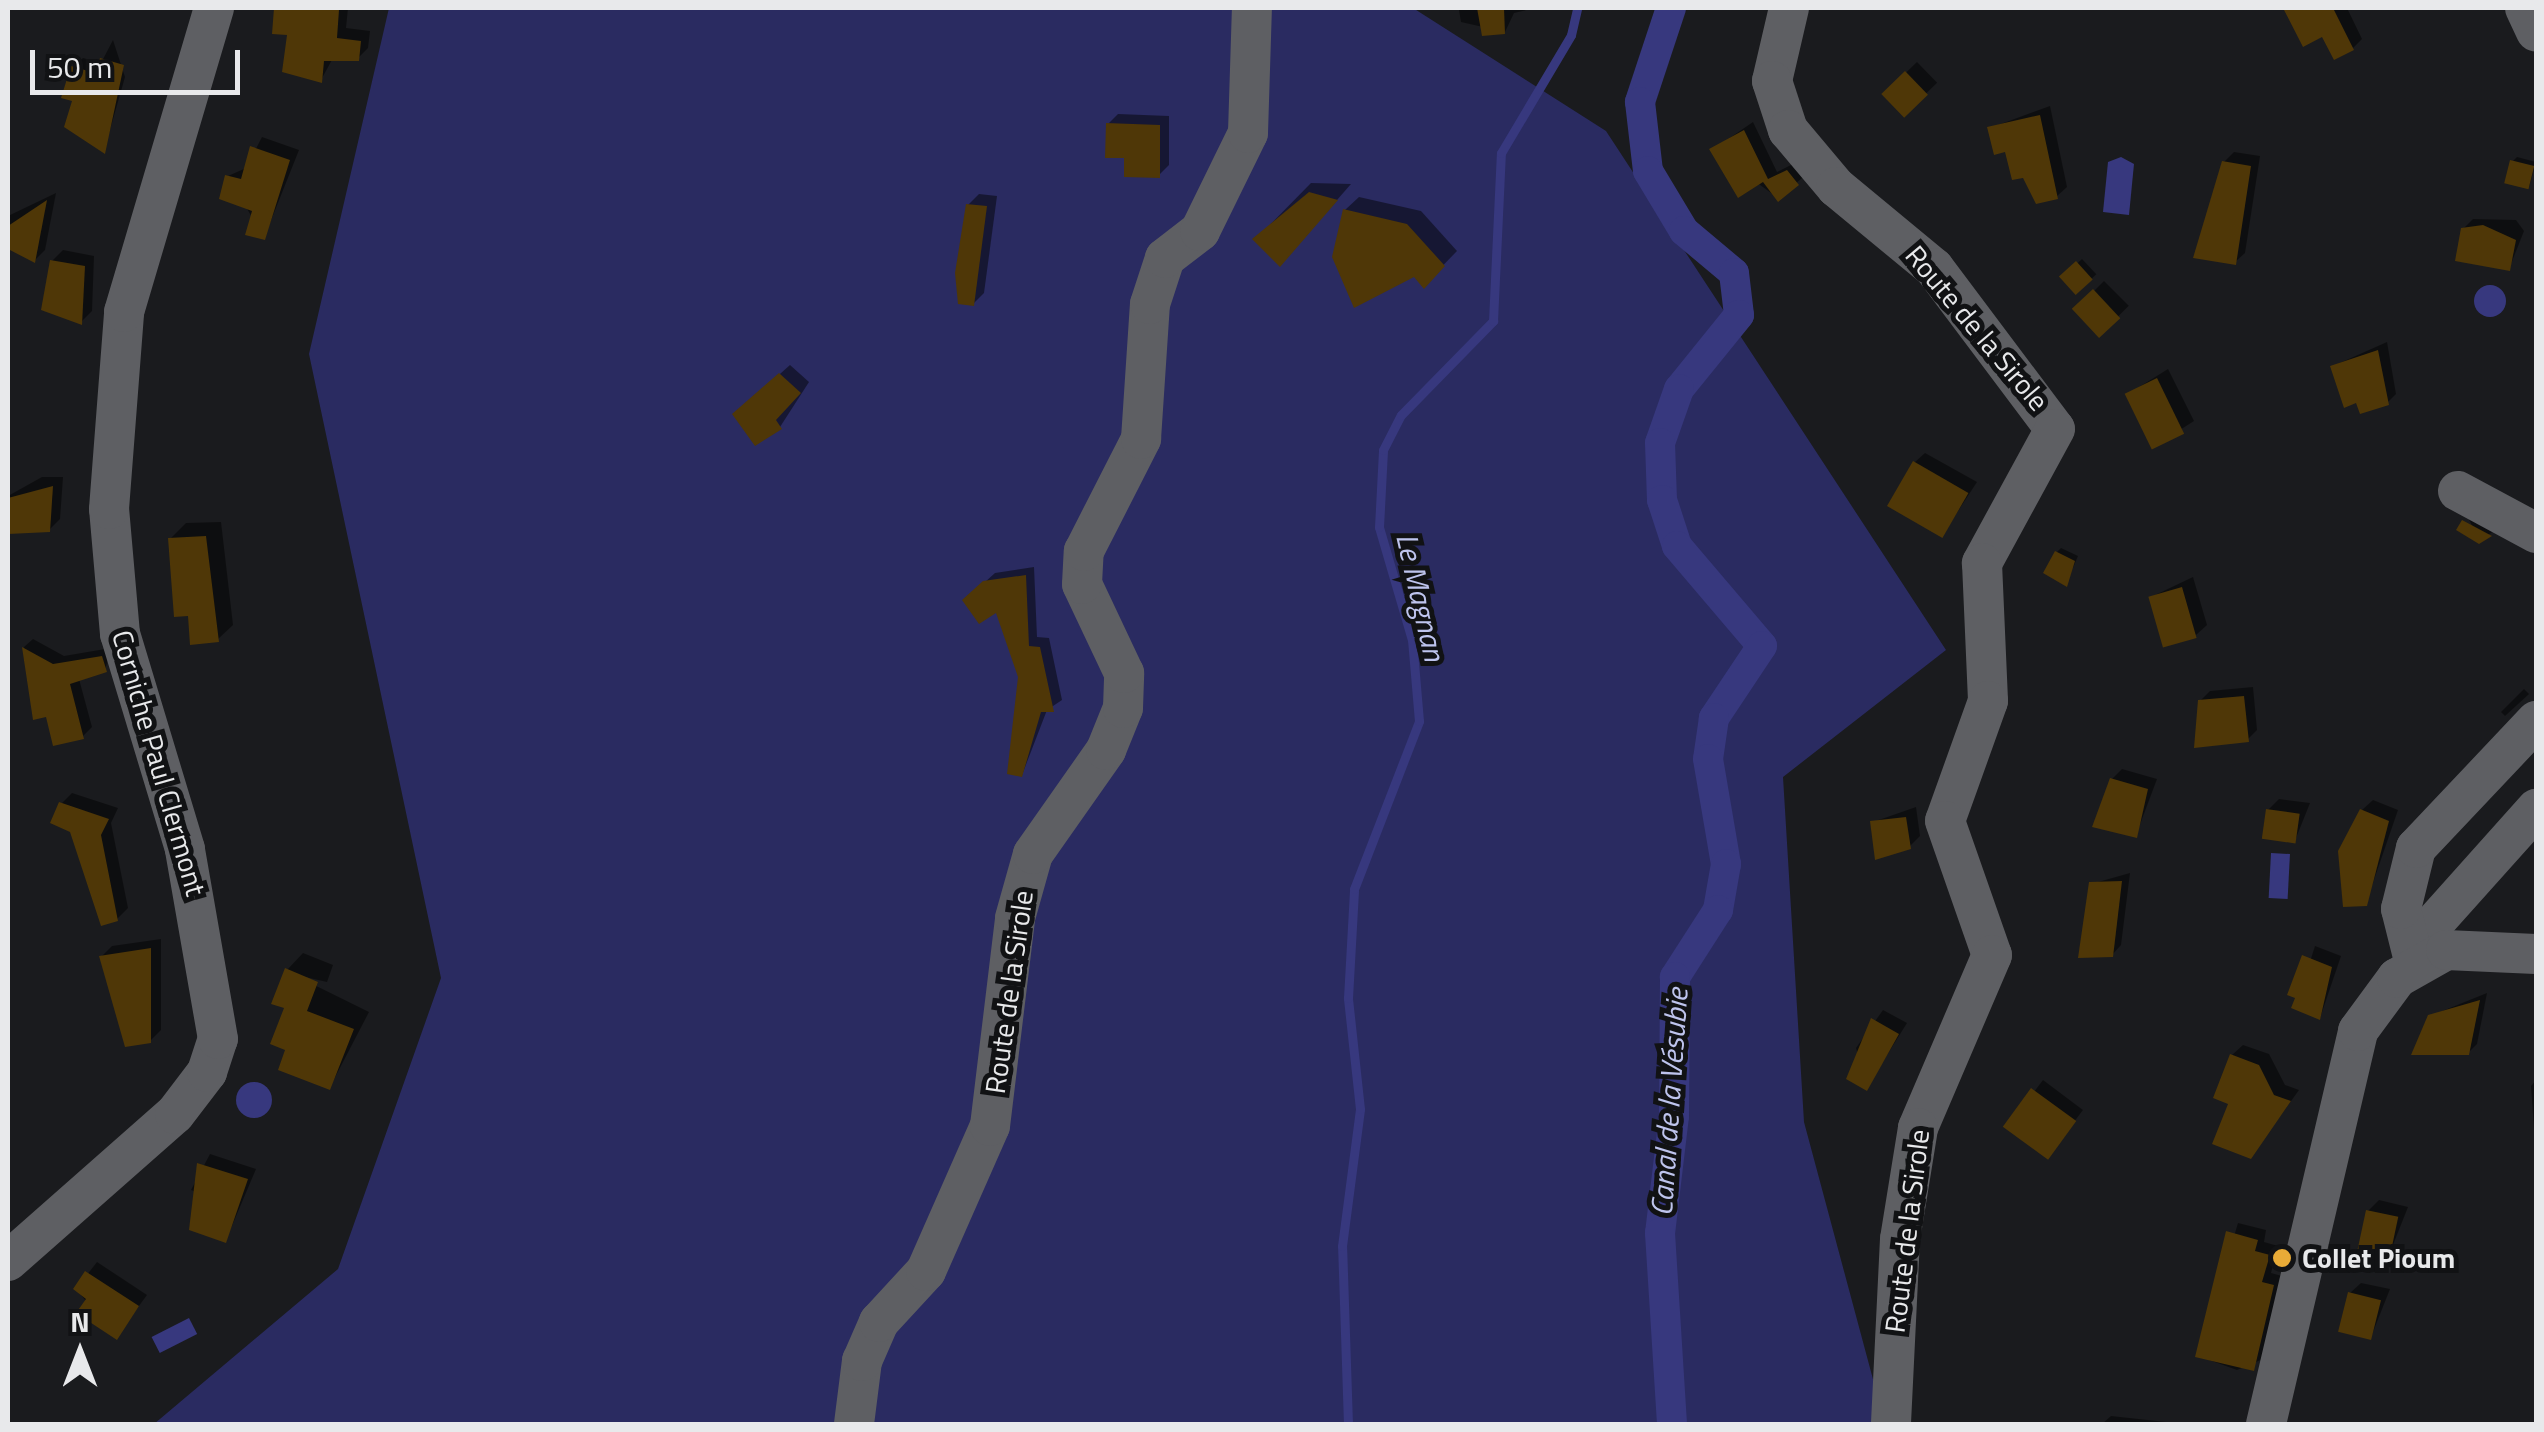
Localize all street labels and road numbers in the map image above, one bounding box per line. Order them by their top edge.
street label: Route de la Sirole [1898,239,2056,417]
street label: Corniche Paul Clermont [105,626,213,900]
street label: Route de la Sirole [978,888,1040,1096]
street label: Route de la Sirole [1878,1127,1936,1335]

